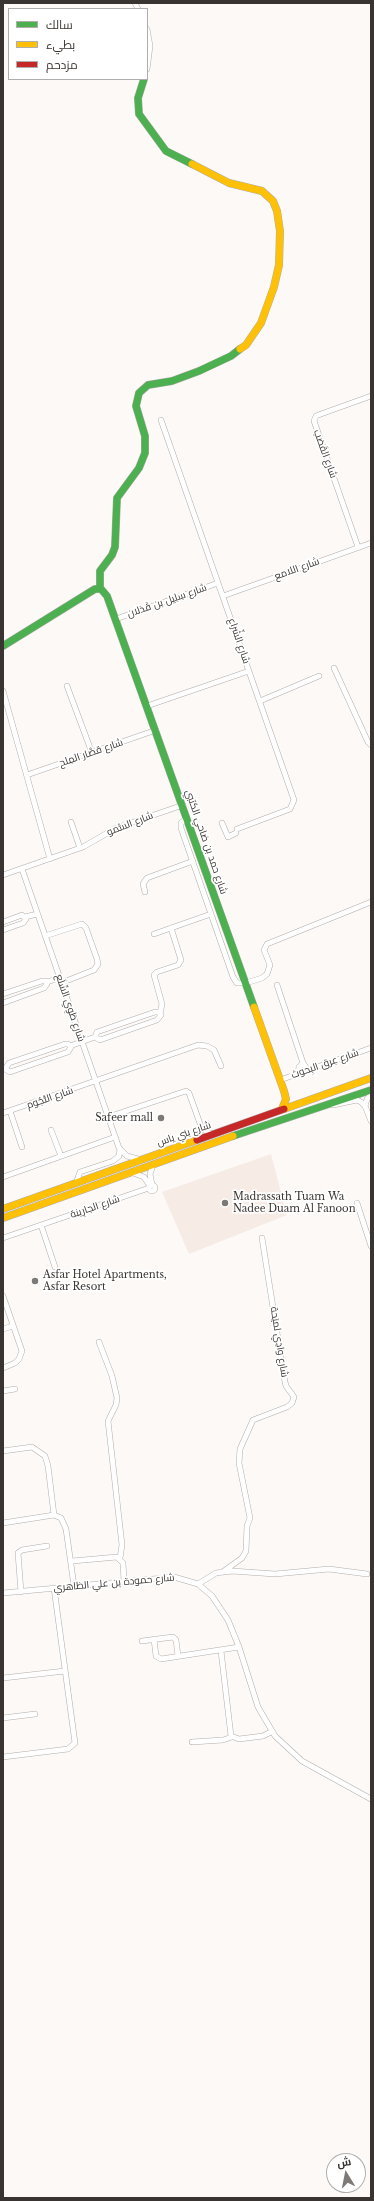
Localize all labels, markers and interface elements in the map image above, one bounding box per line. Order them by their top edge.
legend [8,8,148,80]
text: سالك [46,17,73,32]
text: بطيء [46,37,75,52]
text: مزدحم [46,57,78,72]
street label: شارع القَصَب [311,428,339,480]
street label: شارع اللامع [273,555,321,583]
street label: شارع سِلِيل بن قَذلان [126,582,208,620]
street label: شارع الشِّراع [226,617,252,665]
street label: شارع قصَّار المِلح [57,736,125,770]
street label: شارع حمد بن ضاحي الكتبي [182,788,230,896]
street label: شارع السُّمو [105,810,155,838]
street label: شارع طَوِي السِّلَع [53,973,87,1043]
street label: شارع عِرق البِحوث [290,1047,360,1081]
street label: شارع النُّجُوم [25,1084,75,1112]
place label: Safeer mall [95,1112,153,1124]
marker: Safeer mall [156,1113,166,1123]
street label: شارع بني ياس [155,1119,213,1149]
place label: Madrassath Tuam Wa Nadee Duam Al Fanoon [233,1191,356,1214]
street label: شارع الجارِينة [69,1193,121,1221]
marker: Madrassath Tuam Wa Nadee Duam Al Fanoon [220,1198,230,1208]
place label: Asfar Hotel Apartments, Asfar Resort [43,1269,167,1292]
marker: Asfar Hotel Apartments, Asfar Resort [30,1276,40,1286]
street label: شارع وادِي لميَحة [267,1306,291,1378]
street label: شارع حمودة بن علي الظاهري [53,1572,175,1594]
north arrow [326,2153,366,2193]
text: ش [336,2154,352,2170]

